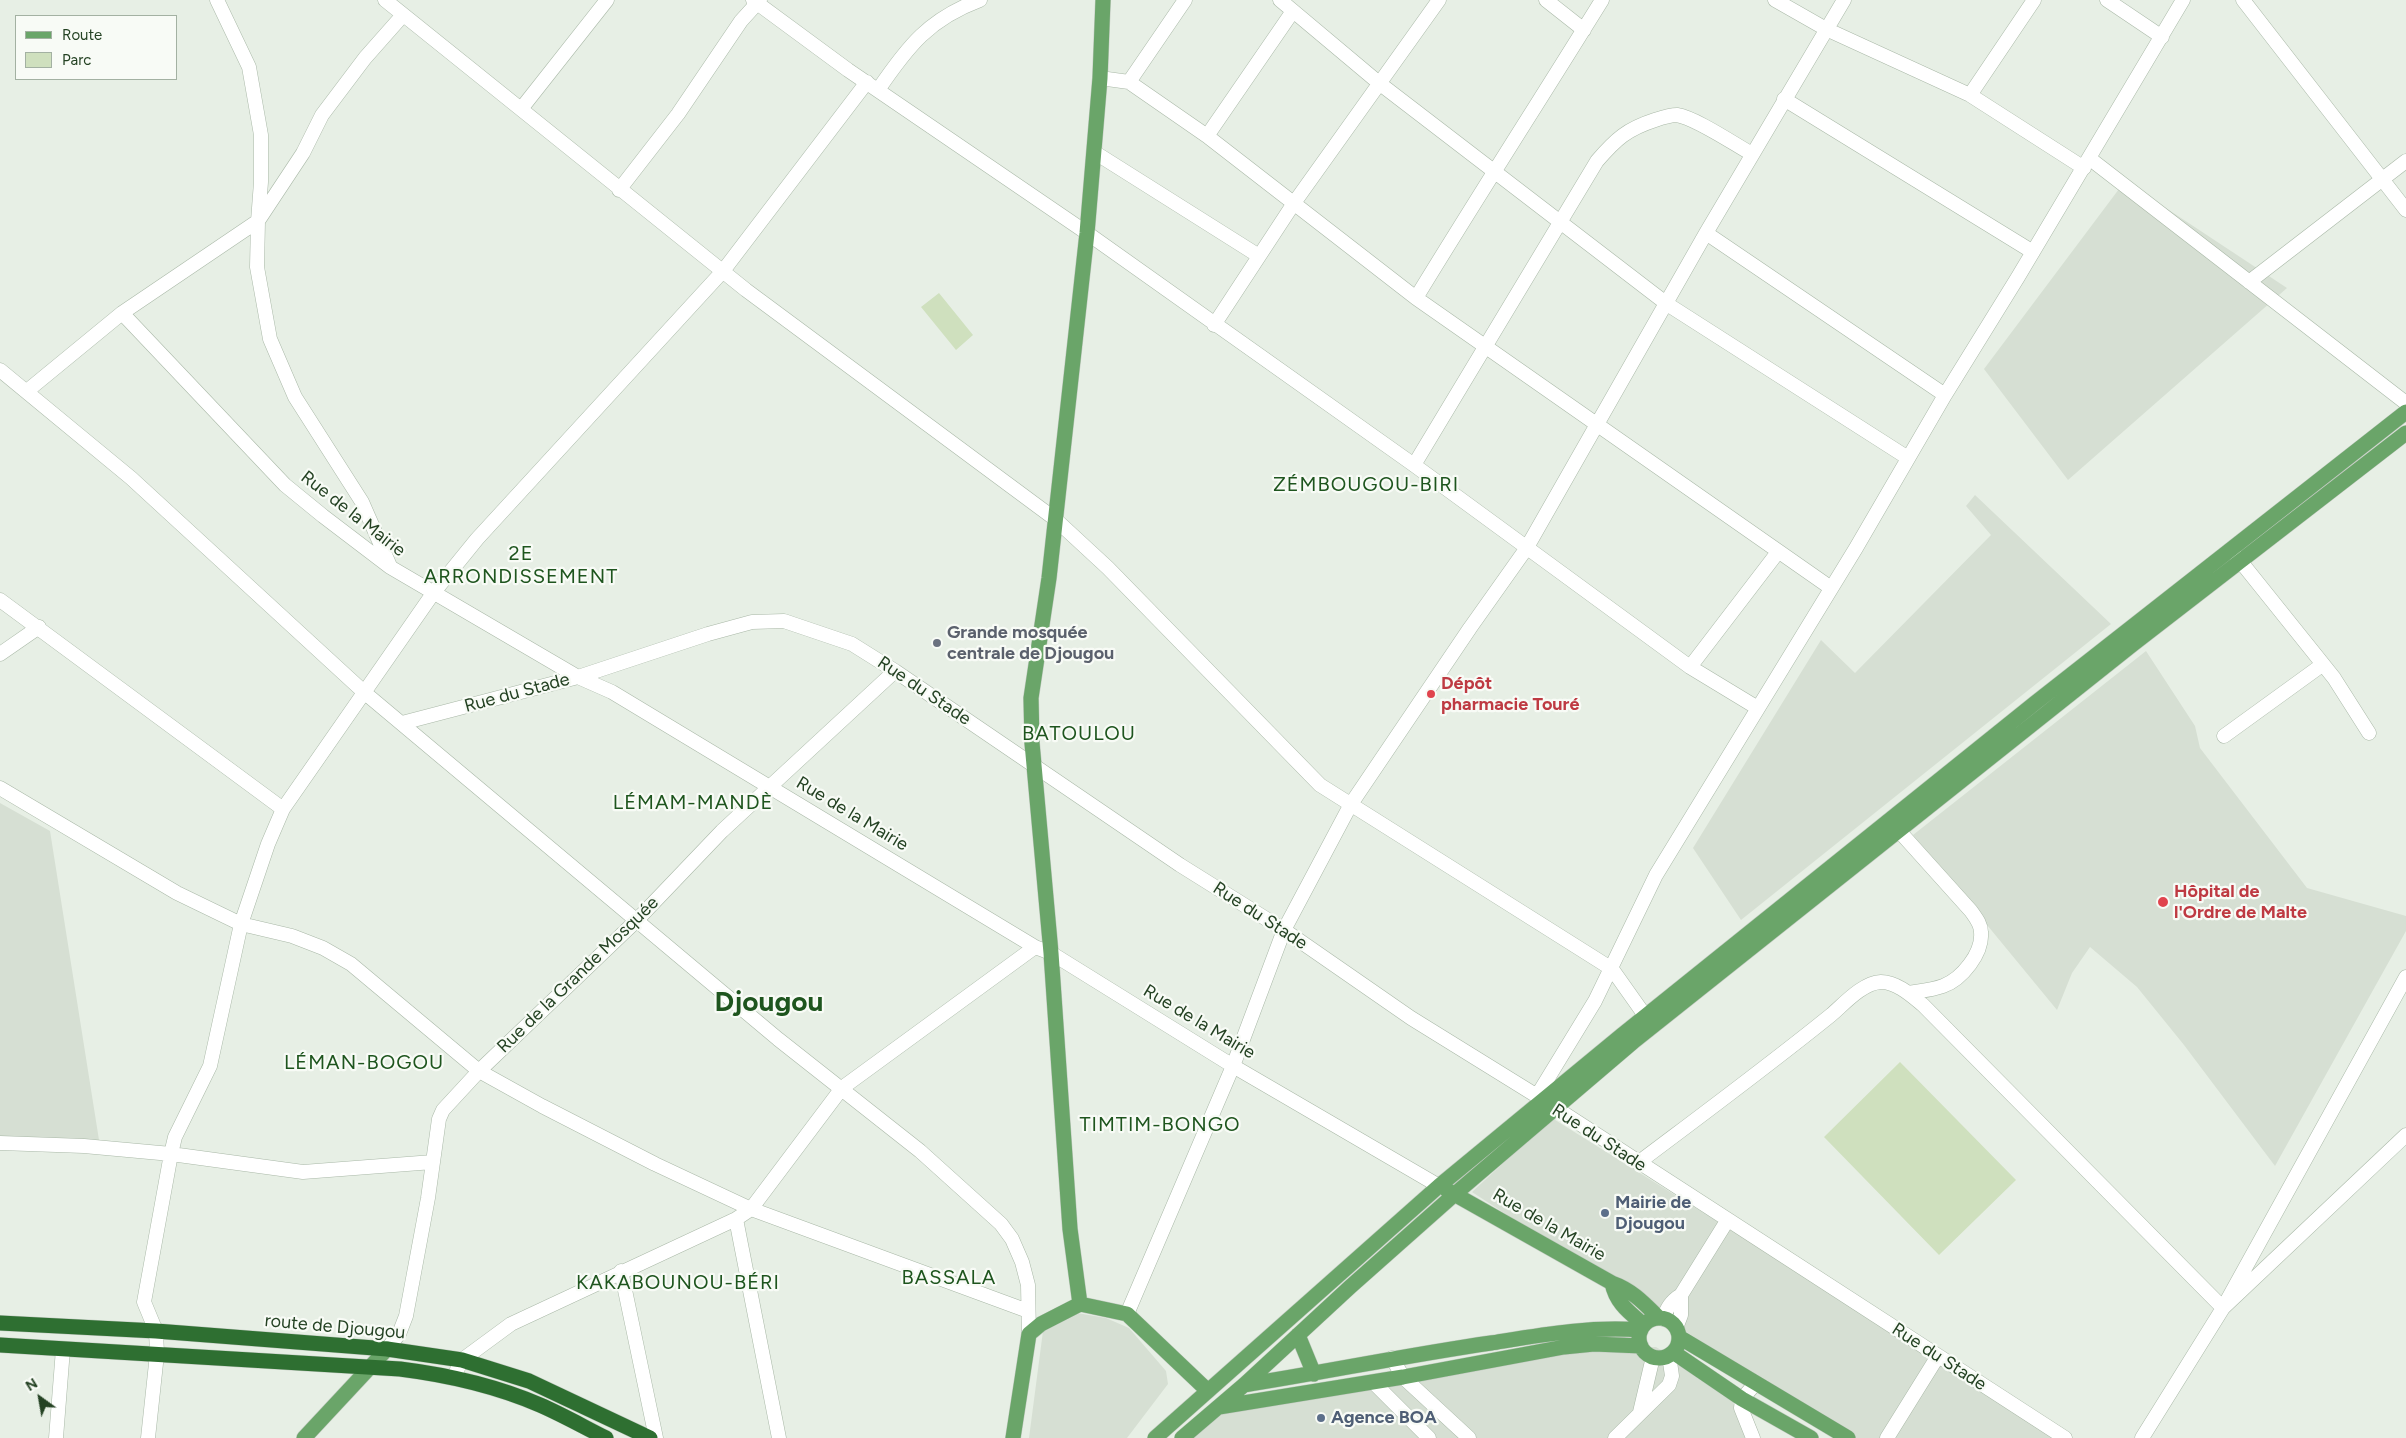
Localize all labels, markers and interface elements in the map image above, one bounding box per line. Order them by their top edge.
legend [15,15,178,80]
text: Route [62,26,102,44]
text: Parc [62,51,91,69]
street label: Rue de la Mairie [296,466,410,562]
district label: ZÉMBOUGOU-BIRI [1271,473,1461,497]
district label: 2E ARRONDISSEMENT [422,542,620,589]
place label: Grande mosquée centrale de Djougou [947,622,1114,664]
marker: Grande mosquée centrale de Djougou [931,637,943,649]
street label: Rue du Stade [873,652,975,730]
street label: Rue du Stade [462,669,572,717]
place label: Dépôt pharmacie Touré [1441,673,1579,716]
marker: Dépôt pharmacie Touré [1425,688,1437,700]
district label: BATOULOU [1021,722,1137,746]
street label: Rue de la Mairie [792,772,912,856]
district label: LÉMAM-MANDÈ [611,791,775,815]
street label: Rue du Stade [1209,878,1311,954]
place label: Hôpital de l'Ordre de Malte [2174,881,2307,924]
street label: Rue de la Grande Mosquée [493,892,663,1058]
marker: Hôpital de l'Ordre de Malte [2156,895,2170,909]
street label: Rue de la Mairie [1139,980,1259,1064]
district label: Djougou [715,986,823,1020]
district label: LÉMAN-BOGOU [283,1051,445,1075]
street label: Rue du Stade [1548,1100,1650,1176]
district label: TIMTIM-BONGO [1078,1113,1242,1137]
street label: Rue de la Mairie [1489,1184,1609,1266]
place label: Mairie de Djougou [1615,1192,1691,1234]
marker: Mairie de Djougou [1599,1207,1611,1219]
district label: BASSALA [901,1266,997,1290]
district label: KAKABOUNOU-BÉRI [574,1271,782,1295]
street label: route de Djougou [264,1310,406,1344]
street label: Rue du Stade [1888,1319,1990,1395]
north arrow [15,1373,65,1423]
text: N [23,1375,41,1395]
place label: Agence BOA [1331,1407,1437,1429]
marker: Agence BOA [1315,1412,1327,1424]

